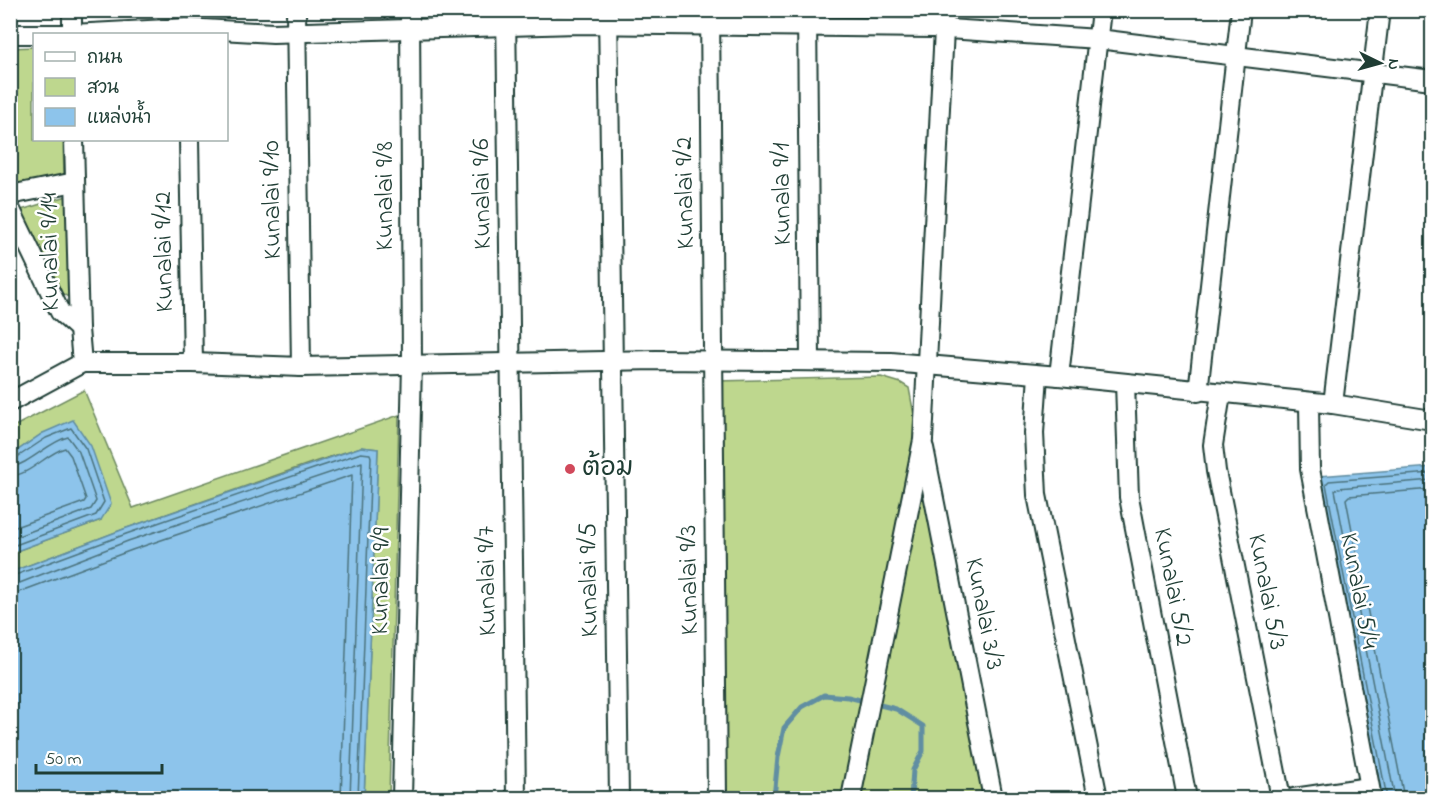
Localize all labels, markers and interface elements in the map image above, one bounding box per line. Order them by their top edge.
legend [33,33,228,141]
north arrow [1350,33,1410,93]
text: ถนน [87,46,122,72]
text: N [1381,58,1405,71]
text: สวน [87,76,119,102]
text: แหล่งน้ำ [87,100,151,132]
street label: Kunalai 9/2 [666,136,706,250]
street label: Kunalai 9/6 [463,138,503,250]
street label: Kunalai 9/10 [253,140,293,260]
street label: Kunalai 9/8 [367,141,405,251]
street label: Kunala 9/1 [763,142,803,246]
street label: Kunalai 9/12 [145,191,185,313]
street label: Kunalai 9/14 [31,192,71,312]
place label: ต้อม [582,450,633,488]
marker: ต้อม [563,462,577,476]
street label: Kunalai 9/5 [570,522,610,638]
street label: Kunalai 9/3 [670,524,710,636]
street label: Kunalai 9/7 [468,525,508,637]
street label: Kunalai 5/2 [1142,525,1202,649]
street label: Kunalai 9/9 [362,527,402,635]
street label: Kunalai 5/4 [1328,530,1388,653]
street label: Kunalai 5/3 [1236,531,1296,653]
street label: Kunalai 3/3 [954,555,1012,673]
scale bar [36,737,162,775]
text: 50 m [45,747,82,773]

